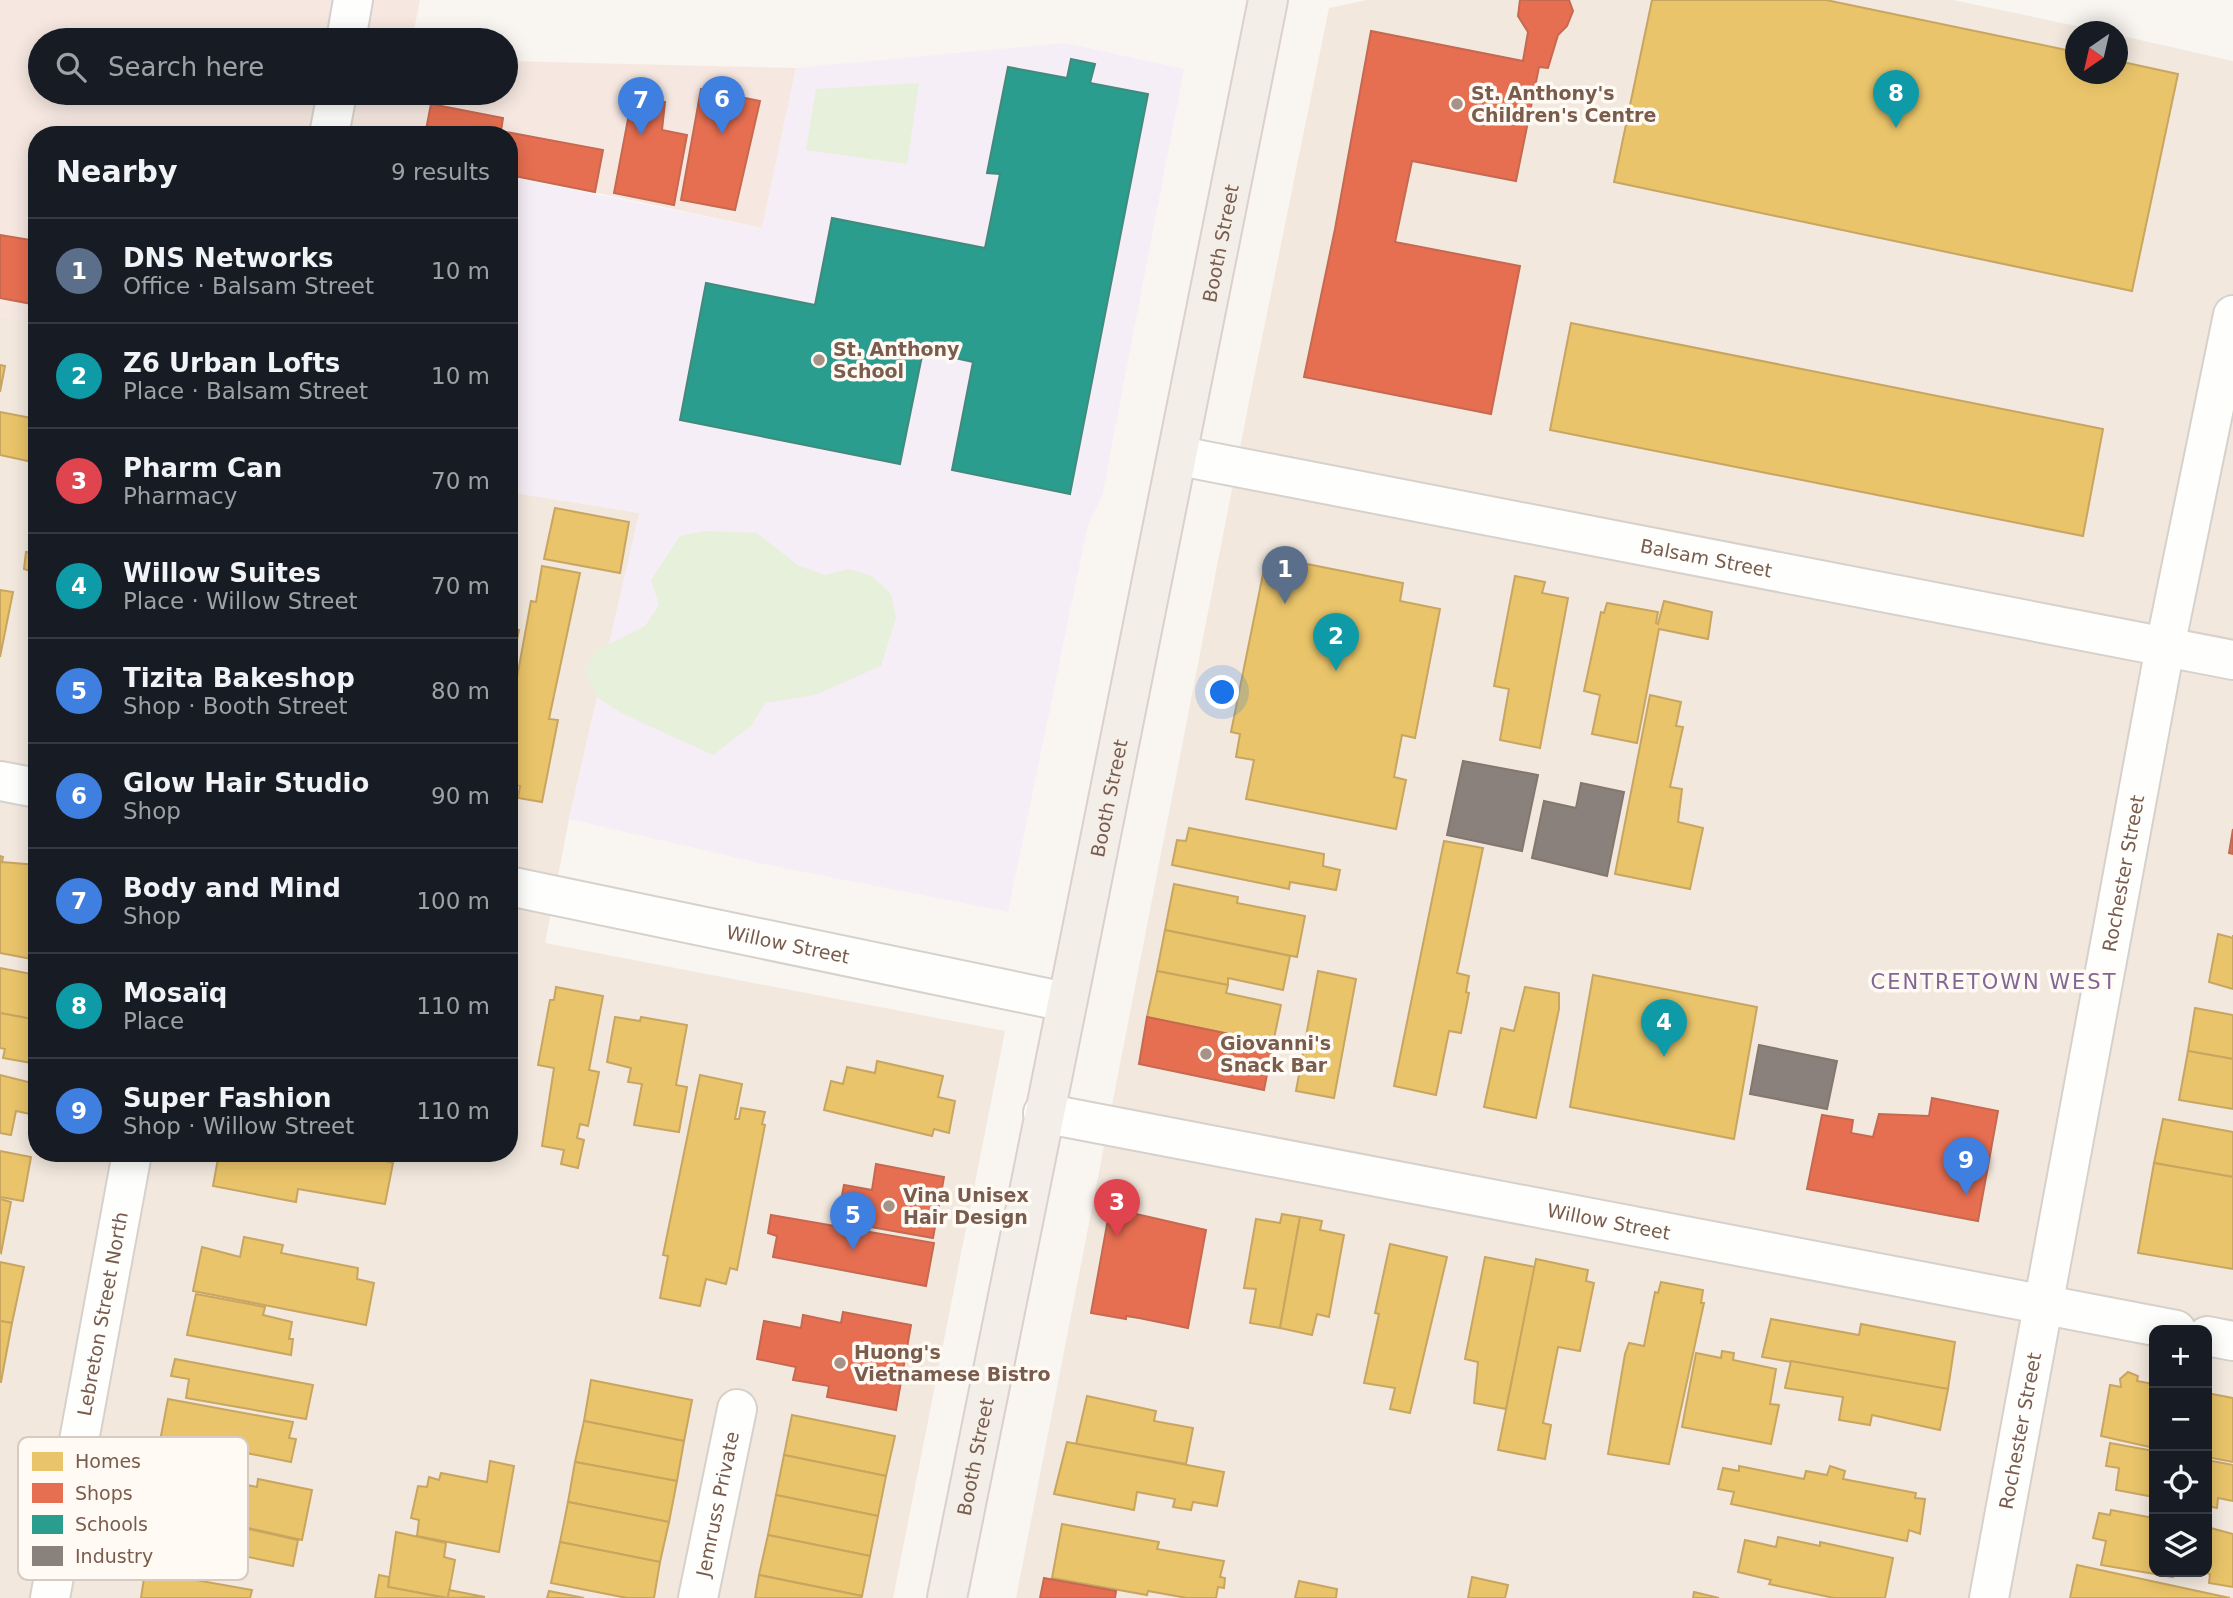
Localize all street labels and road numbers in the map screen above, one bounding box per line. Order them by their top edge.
street label: Booth Street [1198,183,1243,304]
street label: Balsam Street [1638,534,1774,581]
street label: Booth Street [1086,737,1132,859]
street label: Rochester Street [2098,793,2148,953]
street label: Willow Street [724,921,852,968]
street label: Willow Street [1545,1199,1672,1244]
street label: Lebreton Street North [73,1210,132,1418]
street label: Rochester Street [1995,1351,2045,1511]
street label: Booth Street [953,1396,998,1518]
street label: Jemruss Private [691,1429,743,1580]

